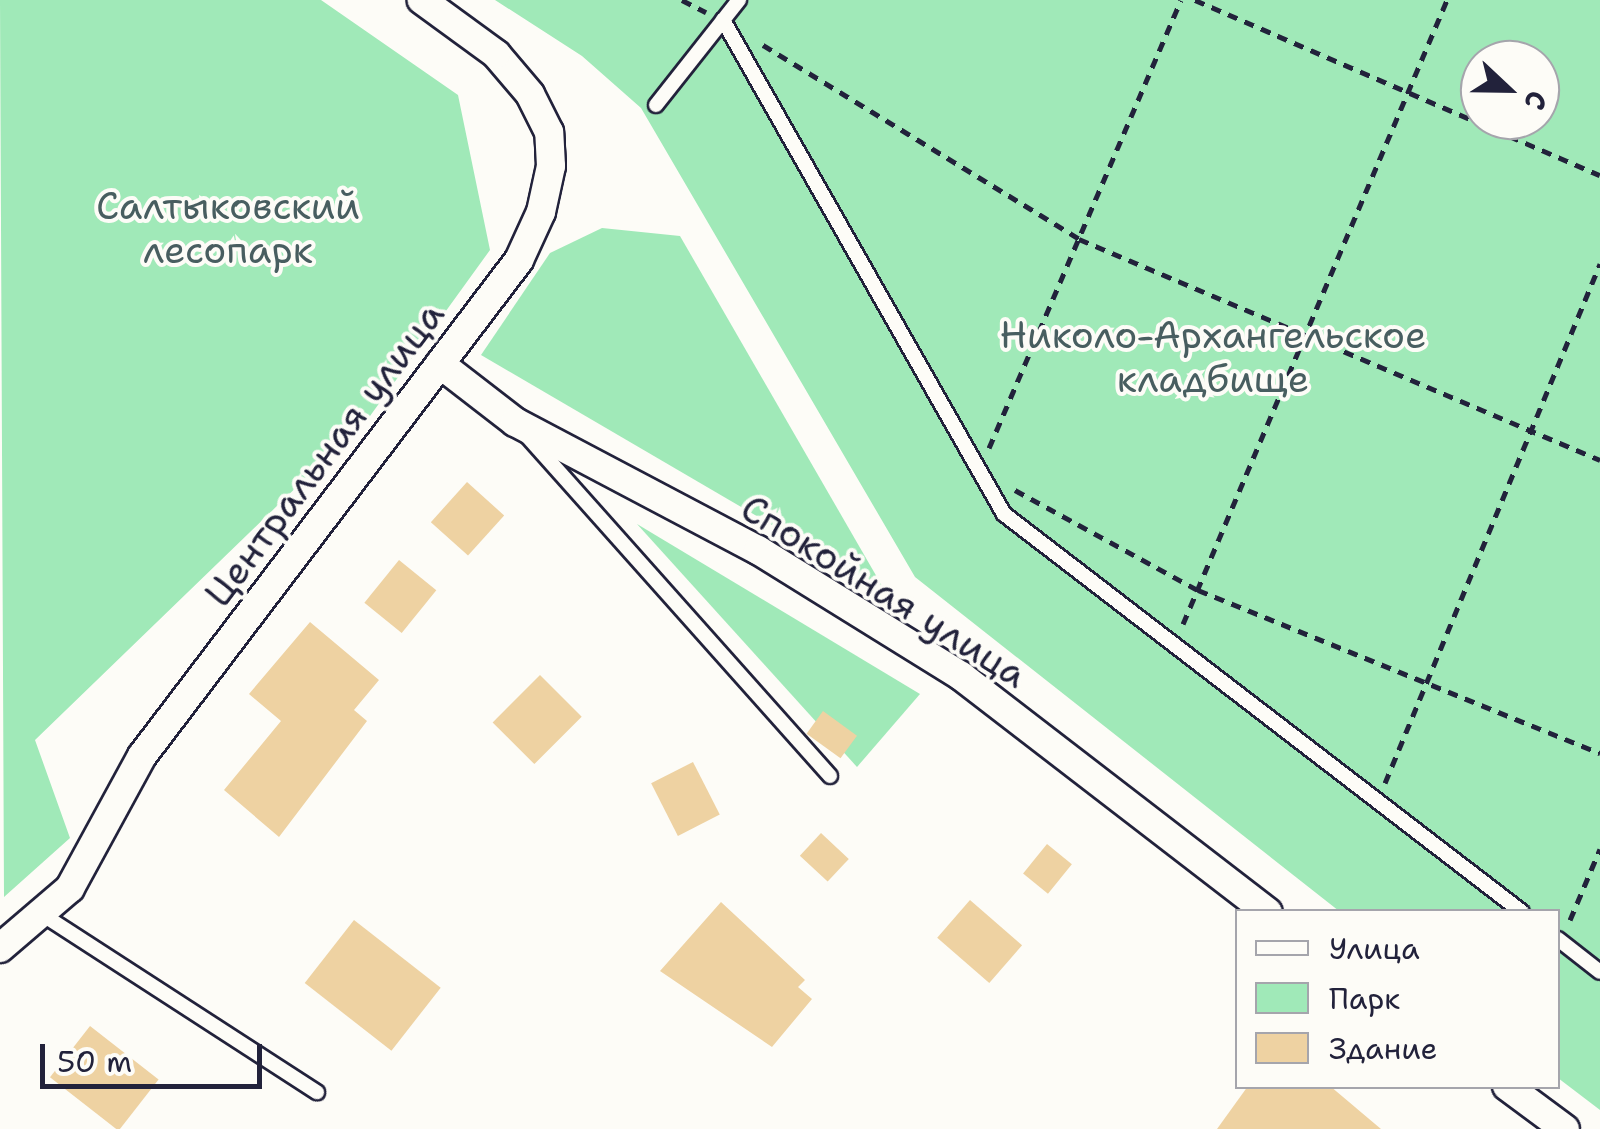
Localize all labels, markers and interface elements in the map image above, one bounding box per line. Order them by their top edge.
north arrow [1460,40,1560,140]
text: С [1515,85,1557,116]
park label: Салтыковский лесопарк [96,183,360,272]
street label: Центральная улица [195,293,453,615]
park label: Николо-Архангельское кладбище [999,312,1427,402]
street label: Спокойная улица [733,485,1035,697]
legend [1235,909,1560,1089]
text: Улица [1329,928,1420,969]
text: Парк [1329,978,1400,1019]
scale bar [45,1024,268,1086]
text: Здание [1329,1028,1438,1069]
text: 50 m [57,1041,132,1082]

